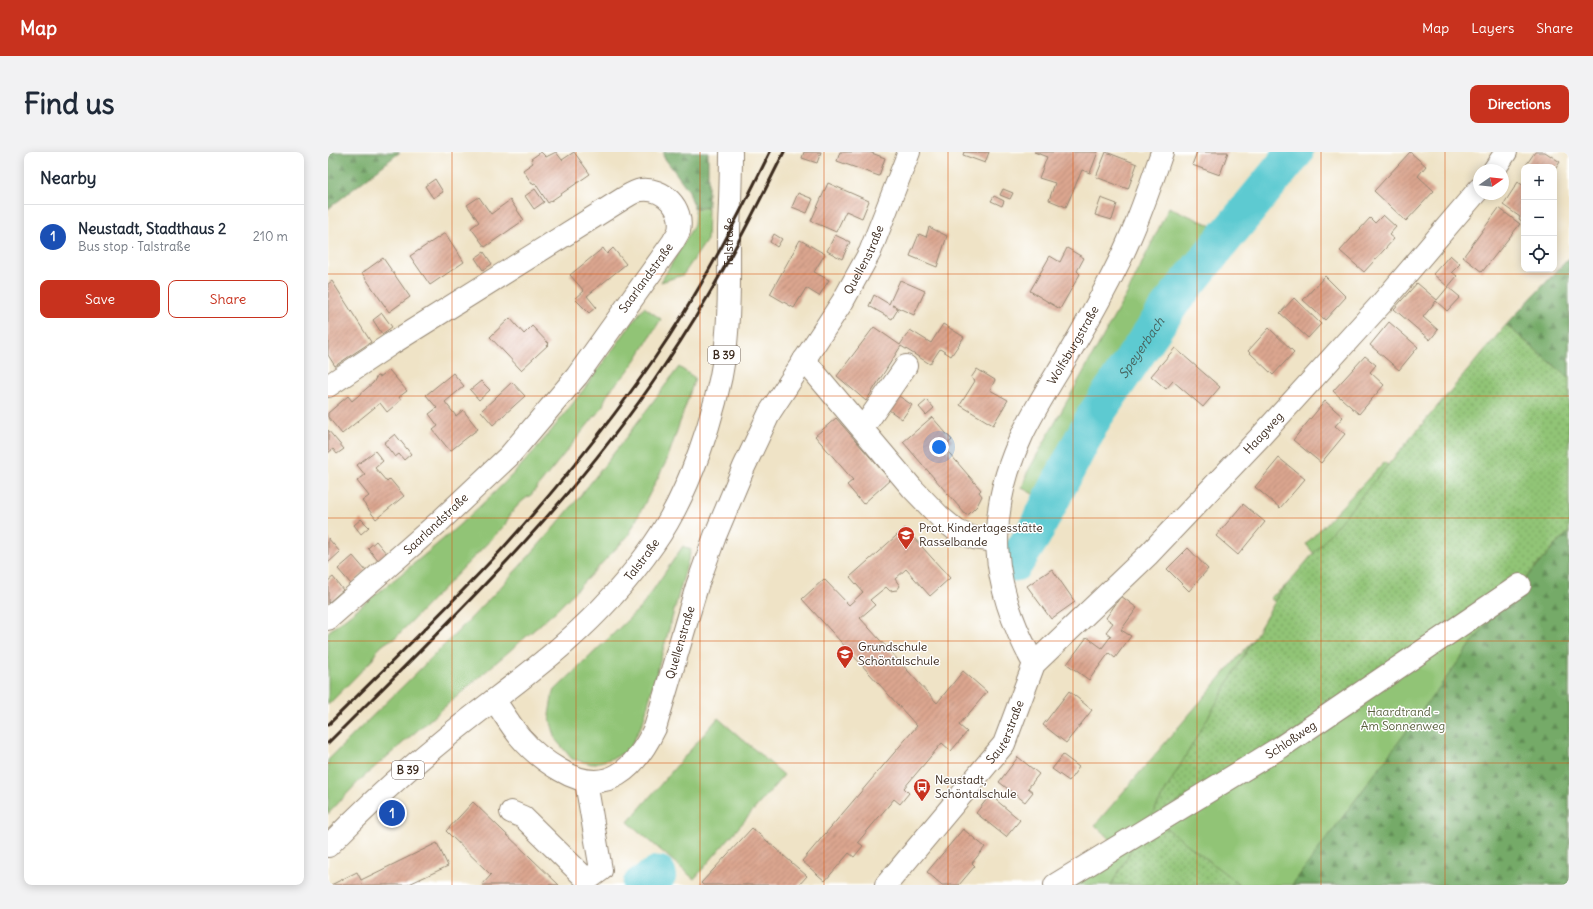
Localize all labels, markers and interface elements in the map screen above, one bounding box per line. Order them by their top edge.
text: Map [20,16,57,40]
text: Map [1422,19,1449,37]
text: Layers [1471,19,1514,37]
text: Share [1536,19,1573,37]
button: Directions [1470,85,1569,123]
text: Find us [24,86,115,122]
north arrow [1473,164,1509,200]
map controls [1521,164,1557,272]
button: + [1521,164,1557,200]
text: Nearby [40,167,96,189]
button: − [1521,200,1557,236]
street label: Talstraße [721,217,736,267]
text: Neustadt, Stadthaus 2 [78,219,226,238]
street label: Quellenstraße [840,223,887,297]
text: 1 [50,228,56,245]
text: 210 m [253,228,288,245]
button: locate [1521,236,1557,272]
text: Bus stop · Talstraße [78,238,190,255]
street label: Saarlandstraße [615,240,676,316]
button: Save [40,280,160,318]
button: Share [168,280,288,318]
street label: Wolfsburgstraße [1044,303,1102,387]
water label: Speyerbach [1115,314,1168,382]
road number: B 39 [708,346,740,364]
street label: Haagweg [1240,409,1286,457]
your location [929,437,949,457]
street label: Saarlandstraße [400,490,471,557]
place label: Prot. Kindertagesstätte Rasselbande [919,520,1043,549]
school or university icon: Prot. Kindertagesstätte Rasselbande [896,525,916,550]
street label: Talstraße [621,536,662,584]
street label: Quellenstraße [662,604,698,681]
place label: Grundschule Schöntalschule [858,639,939,668]
school or university icon: Grundschule Schöntalschule [835,644,855,669]
street label: Sauterstraße [983,698,1027,767]
park label: Haardtrand - Am Sonnenweg [1361,704,1445,733]
street label: Schloßweg [1262,717,1319,762]
road number: B 39 [392,761,424,779]
place label: Neustadt, Schöntalschule [935,772,1016,801]
bus stop icon: Neustadt, Schöntalschule [912,777,932,802]
pin: 1 [379,798,405,828]

